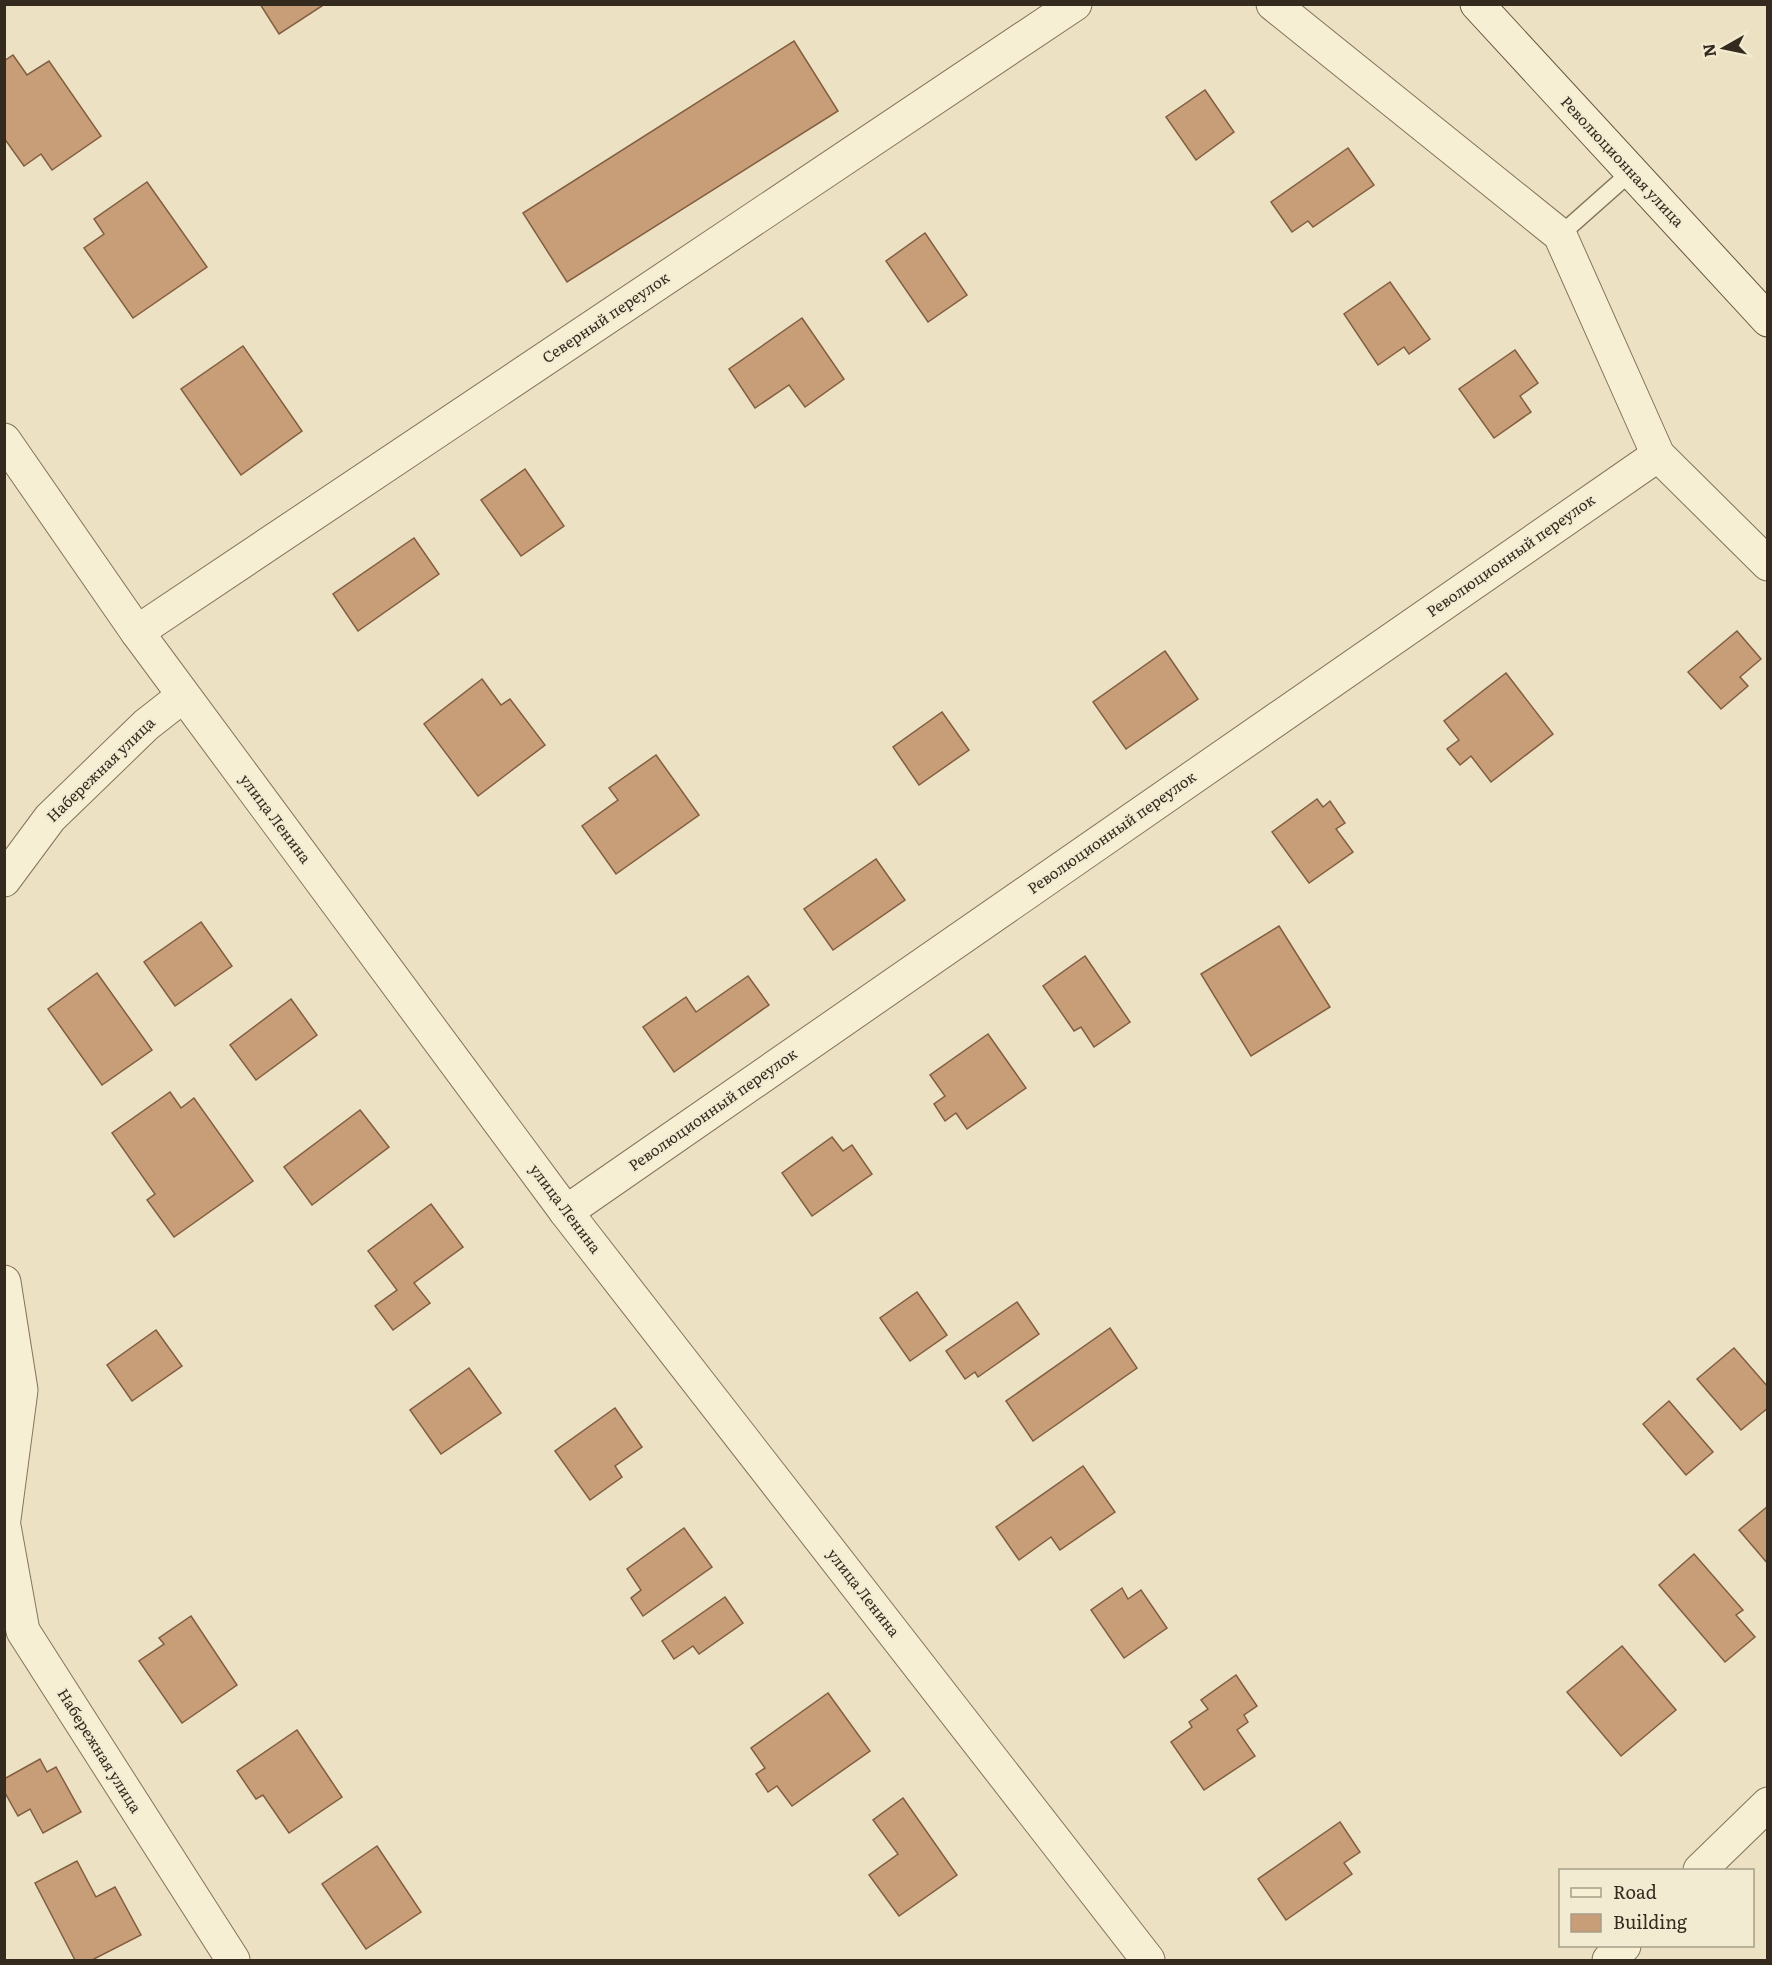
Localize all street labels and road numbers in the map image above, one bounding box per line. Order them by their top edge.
street label: Революционная улица [1556,90,1691,232]
street label: Северный переулок [537,265,674,368]
street label: Революционный переулок [1421,488,1599,622]
street label: Набережная улица [40,710,160,827]
street label: Революционный переулок [1022,765,1200,899]
street label: улица Ленина [235,768,318,868]
street label: Революционный переулок [623,1042,801,1176]
street label: улица Ленина [525,1158,608,1258]
street label: улица Ленина [822,1543,907,1642]
street label: Набережная улица [53,1683,148,1818]

